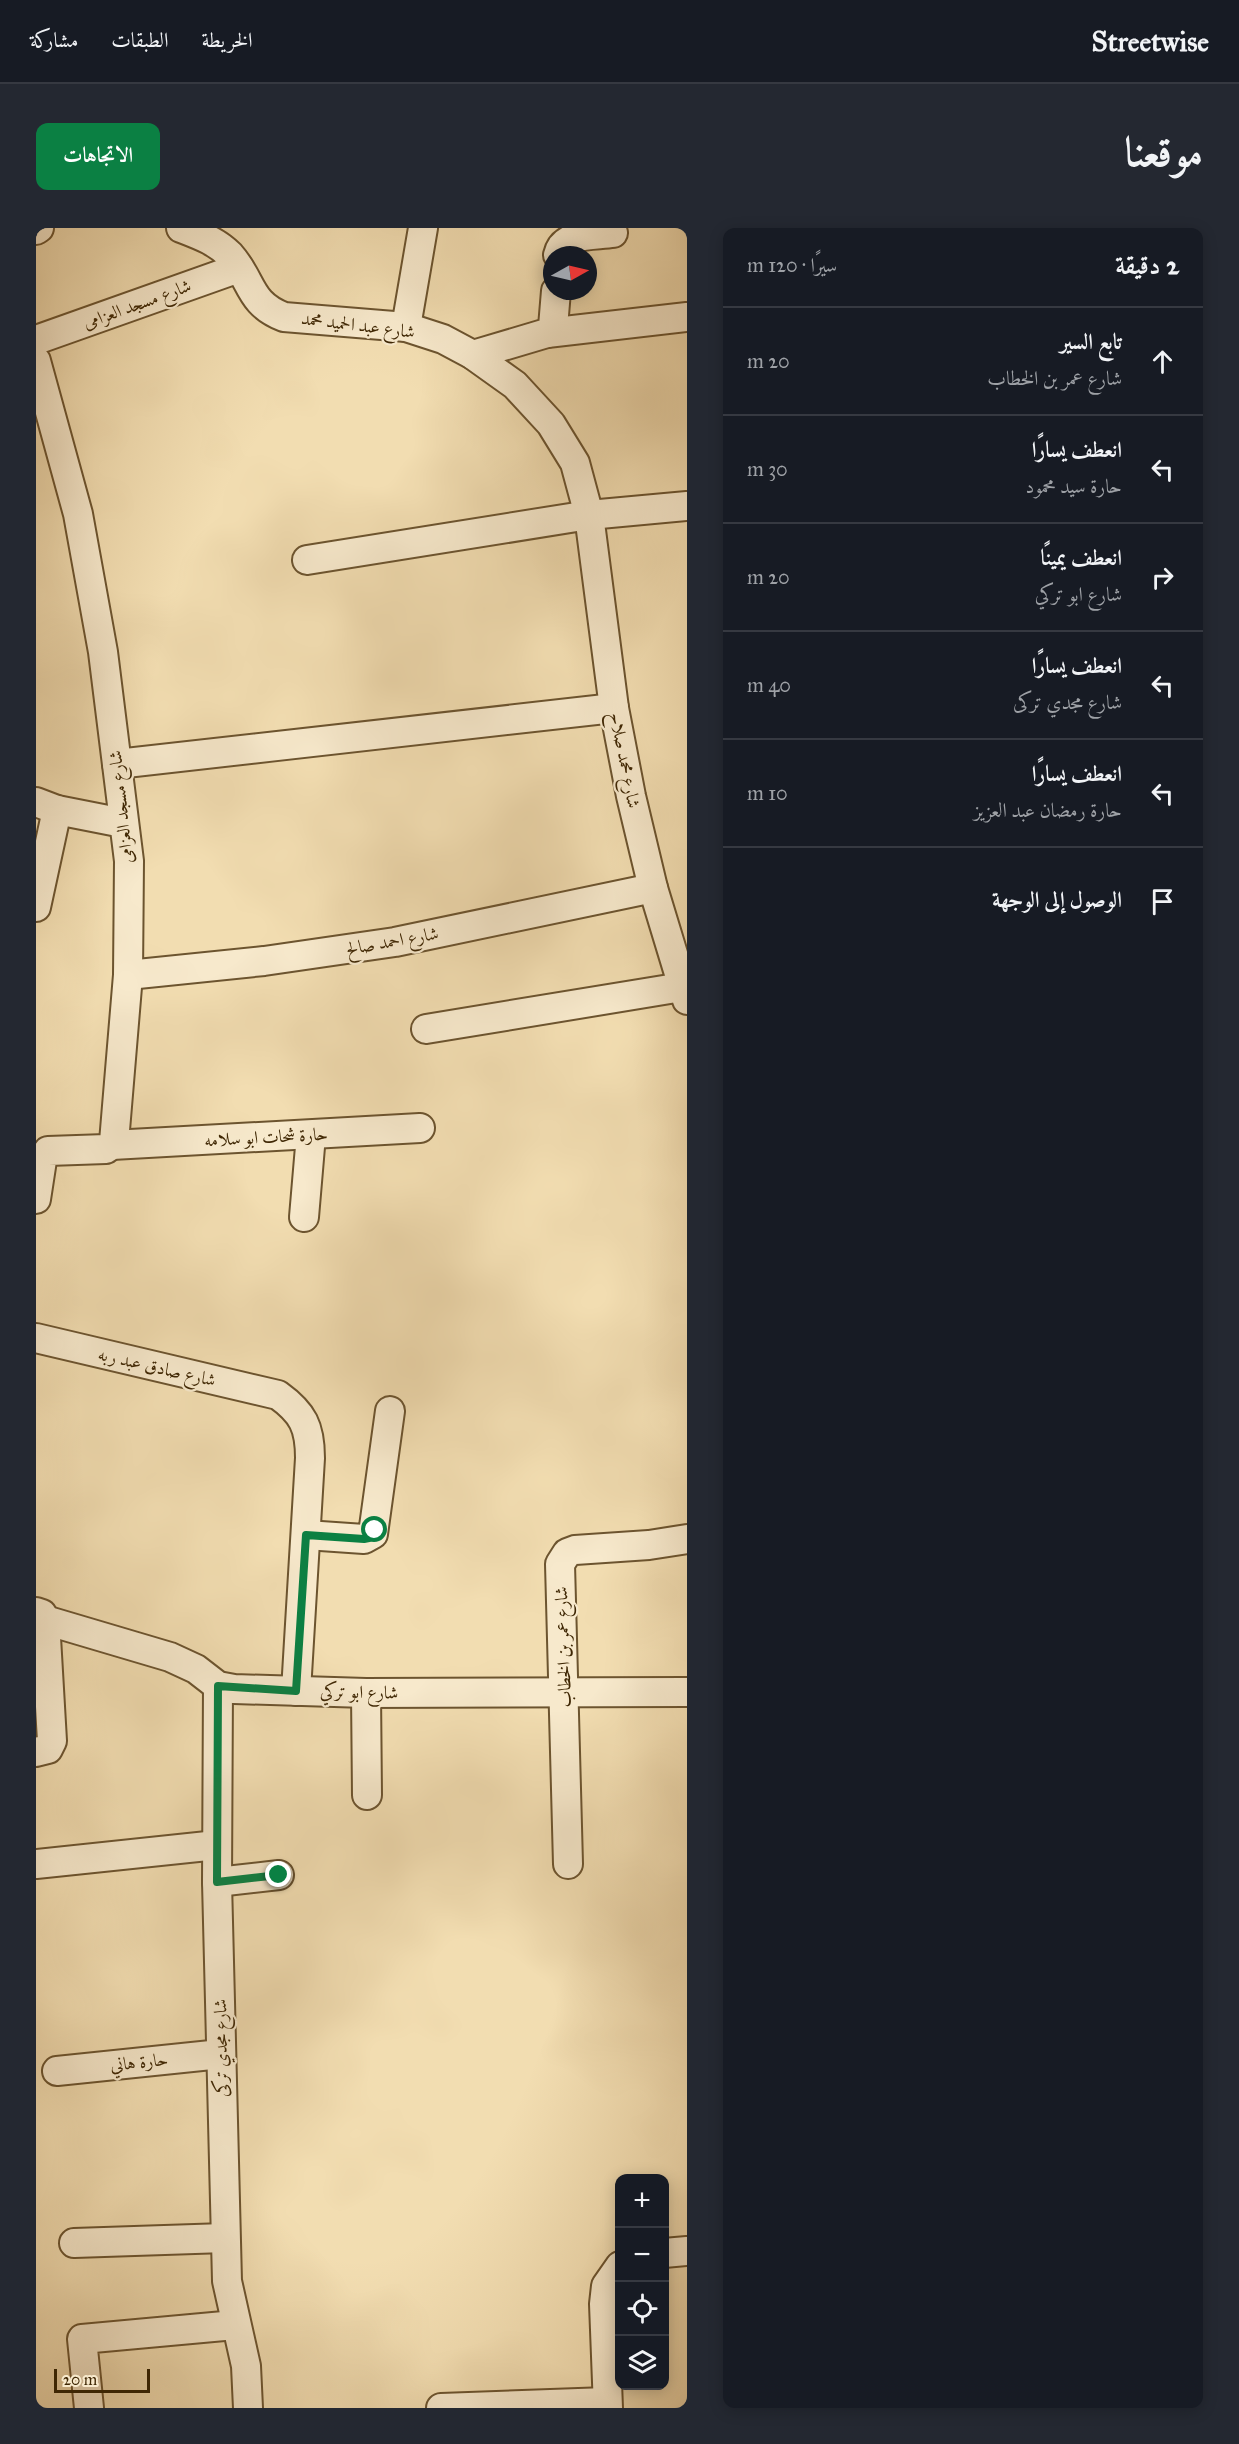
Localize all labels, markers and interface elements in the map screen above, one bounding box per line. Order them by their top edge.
text: Streetwise [1092,24,1209,59]
text: مشاركة [30,27,78,53]
text: الطبقات [111,27,168,53]
text: الخريطة [201,27,253,53]
button: الاتجاهات [36,123,160,190]
text: موقعنا [1125,126,1203,178]
north arrow [543,246,597,300]
text: 2 دقيقة [1115,249,1179,281]
text: سيرًا · 120 m [747,253,837,277]
street label: شارع مسجد العزامى [80,274,195,338]
street label: شارع عبد الحميد محمد [299,307,416,347]
text: تابع السير [1060,328,1122,355]
icon: ahead [1146,345,1179,378]
text: 20 m [747,349,790,373]
text: شارع عمر بن الخطاب [987,366,1122,390]
text: انعطف يسارًا [1032,436,1122,463]
icon: left [1146,453,1179,486]
text: 30 m [747,457,788,481]
text: حارة سيد محمود [1025,474,1122,498]
text: انعطف يمينًا [1041,544,1122,571]
icon: right [1146,561,1179,594]
text: 20 m [747,565,790,589]
text: شارع ابو تركي [1035,582,1122,606]
text: انعطف يسارًا [1032,652,1122,679]
icon: left [1146,669,1179,702]
text: 40 m [747,673,791,697]
text: شارع مجدي تركى [1013,690,1122,714]
street label: شارع محمد صلاح [600,710,645,811]
street label: شارع مسجد العزامى [104,749,142,865]
text: انعطف يسارًا [1032,760,1122,787]
icon: left [1146,777,1179,810]
text: 10 m [747,781,788,805]
text: حارة رمضان عبد العزيز [974,798,1122,822]
icon: arrive [1146,885,1179,918]
text: الوصول إلى الوجهة [992,886,1122,913]
street label: شارع احمد صالح [344,922,441,965]
street label: حارة شحات ابو سلامه [204,1123,328,1151]
street label: شارع صادق عبد ربه [95,1343,218,1395]
route start [361,1516,387,1542]
street label: شارع عمر بن الخطاب [550,1586,580,1708]
street label: شارع ابو تركي [319,1679,398,1708]
route end [265,1861,291,1887]
street label: شارع مجدي تركى [208,1999,237,2097]
street label: حارة هاني [109,2048,170,2080]
map controls [615,2174,669,2390]
button: + [615,2174,669,2228]
button: − [615,2228,669,2282]
button: locate [615,2282,669,2336]
button: layers [615,2336,669,2390]
scale bar [54,2366,150,2394]
text: 20 m [63,2370,97,2389]

